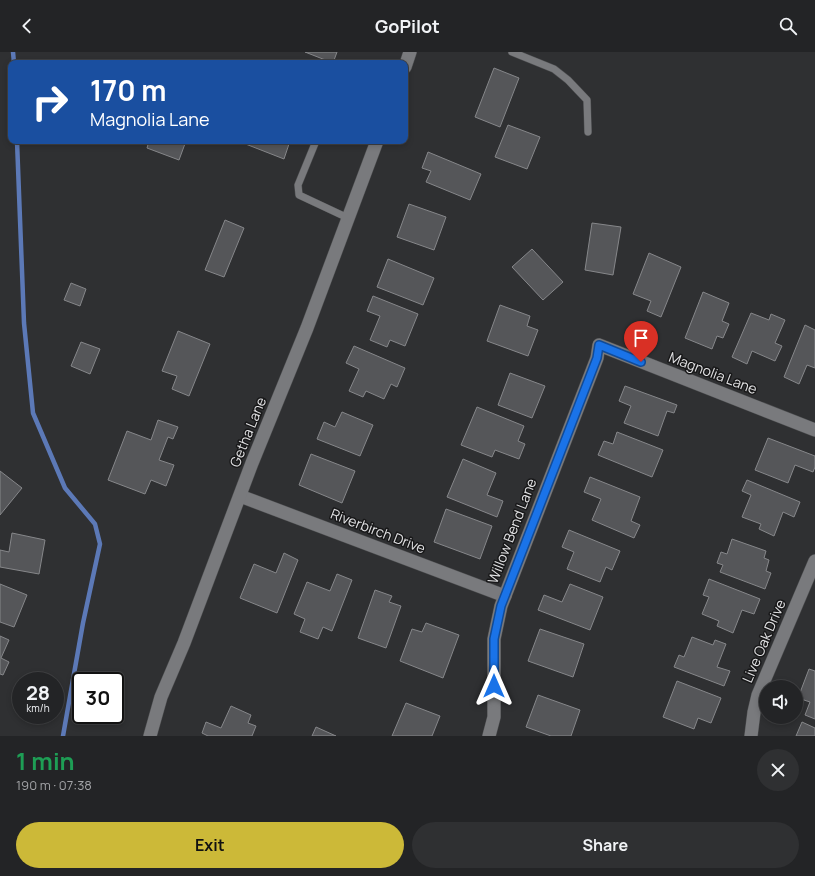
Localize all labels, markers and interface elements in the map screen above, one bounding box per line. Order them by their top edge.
text: GoPilot [375,14,440,38]
icon: back [16,15,38,37]
icon: search [777,15,799,37]
text: 170 m [90,71,166,109]
icon: right [24,76,76,128]
text: Magnolia Lane [90,107,209,131]
pin [624,321,658,362]
icon: arrive [630,327,652,349]
street label: Magnolia Lane [666,347,760,398]
street label: Getha Lane [225,394,270,470]
street label: Willow Bend Lane [483,475,540,586]
street label: Riverbirch Drive [328,504,428,557]
street label: Live Oak Drive [737,596,790,685]
position arrow [473,665,515,707]
speed limit sign: 30 [72,672,124,724]
text: 28 [26,679,50,706]
map controls [759,680,803,724]
button: sound [759,680,803,724]
text: km/h [26,701,50,715]
text: 1 min [16,744,75,777]
button: close [757,749,799,791]
text: 190 m · 07:38 [16,776,92,794]
button: Exit [16,822,404,868]
button: Share [412,822,799,868]

